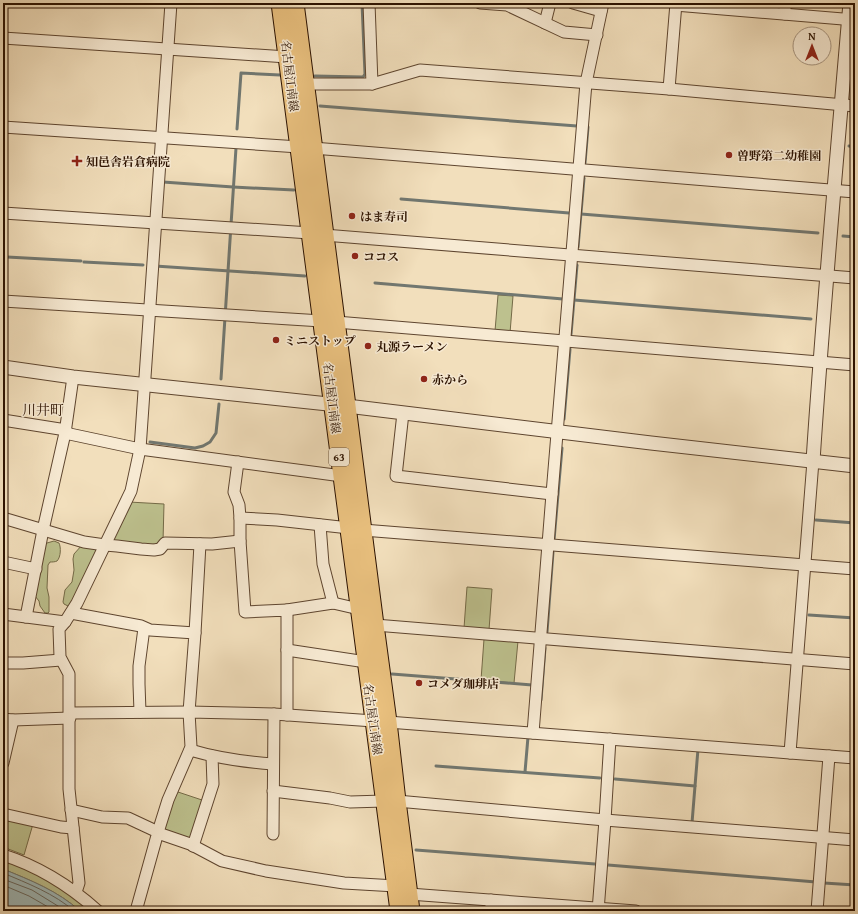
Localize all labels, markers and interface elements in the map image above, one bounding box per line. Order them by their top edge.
north arrow [792,26,832,66]
text: N [808,28,816,44]
street label: 名古屋江南線 [277,39,303,113]
place label: 曽野第二幼稚園 [737,147,821,164]
marker: 曽野第二幼稚園 [724,150,734,160]
place label: 知邑舎岩倉病院 [86,153,170,170]
marker: 知邑舎岩倉病院 [71,155,83,167]
place label: はま寿司 [360,208,408,225]
marker: はま寿司 [347,211,357,221]
place label: ココス [363,248,399,265]
marker: ココス [350,251,360,261]
place label: ミニストップ [284,332,356,349]
marker: ミニストップ [271,335,281,345]
place label: 丸源ラーメン [376,338,447,355]
marker: 丸源ラーメン [363,341,373,351]
street label: 名古屋江南線 [319,361,345,435]
place label: 赤から [432,371,468,388]
marker: 赤から [419,374,429,384]
district label: 川井町 [22,400,64,420]
road number: 63 [329,448,349,466]
place label: コメダ珈琲店 [427,675,499,692]
marker: コメダ珈琲店 [414,678,424,688]
street label: 名古屋江南線 [360,682,386,756]

